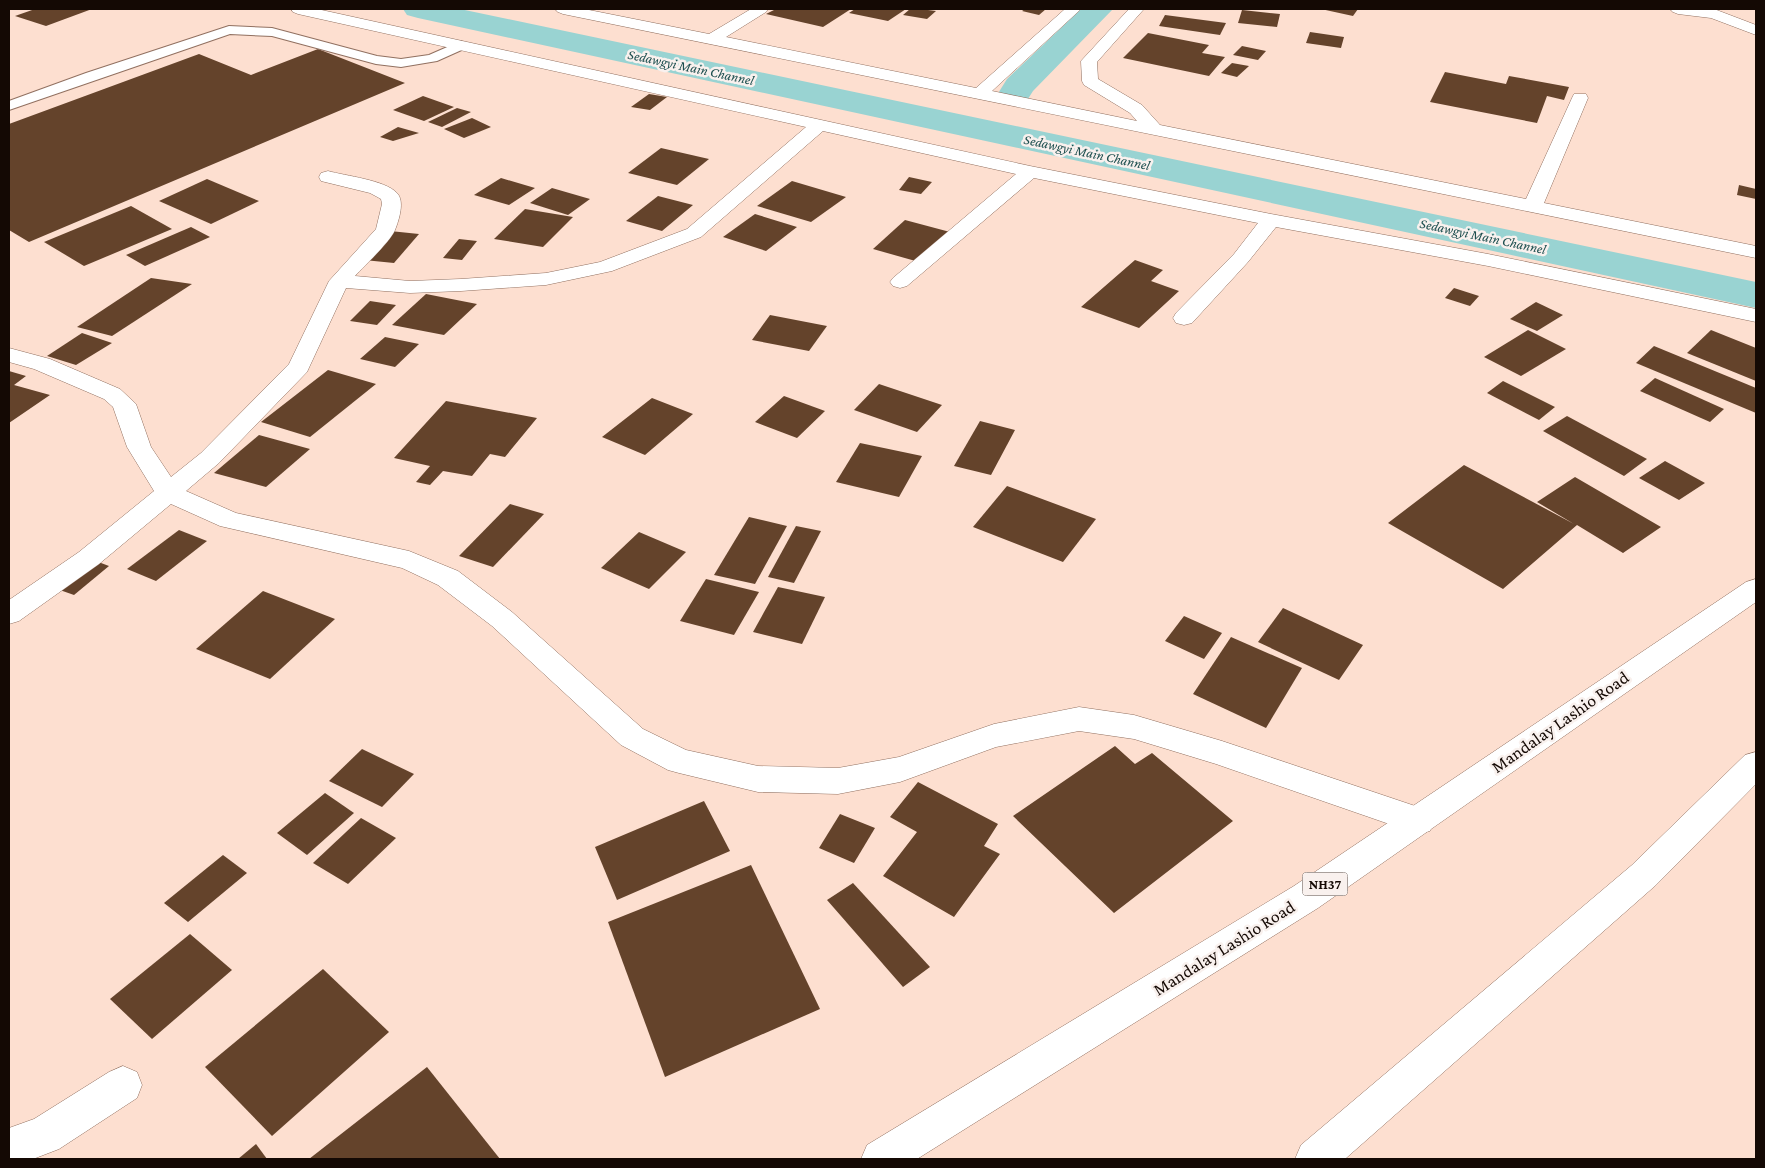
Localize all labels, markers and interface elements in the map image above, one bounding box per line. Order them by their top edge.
water label: Sedawgyi Main Channel [626,46,756,88]
water label: Sedawgyi Main Channel [1022,131,1152,173]
water label: Sedawgyi Main Channel [1418,215,1548,257]
street label: Mandalay Lashio Road [1488,667,1633,777]
road number: NH37 [1302,872,1348,896]
street label: Mandalay Lashio Road [1150,896,1299,1000]

